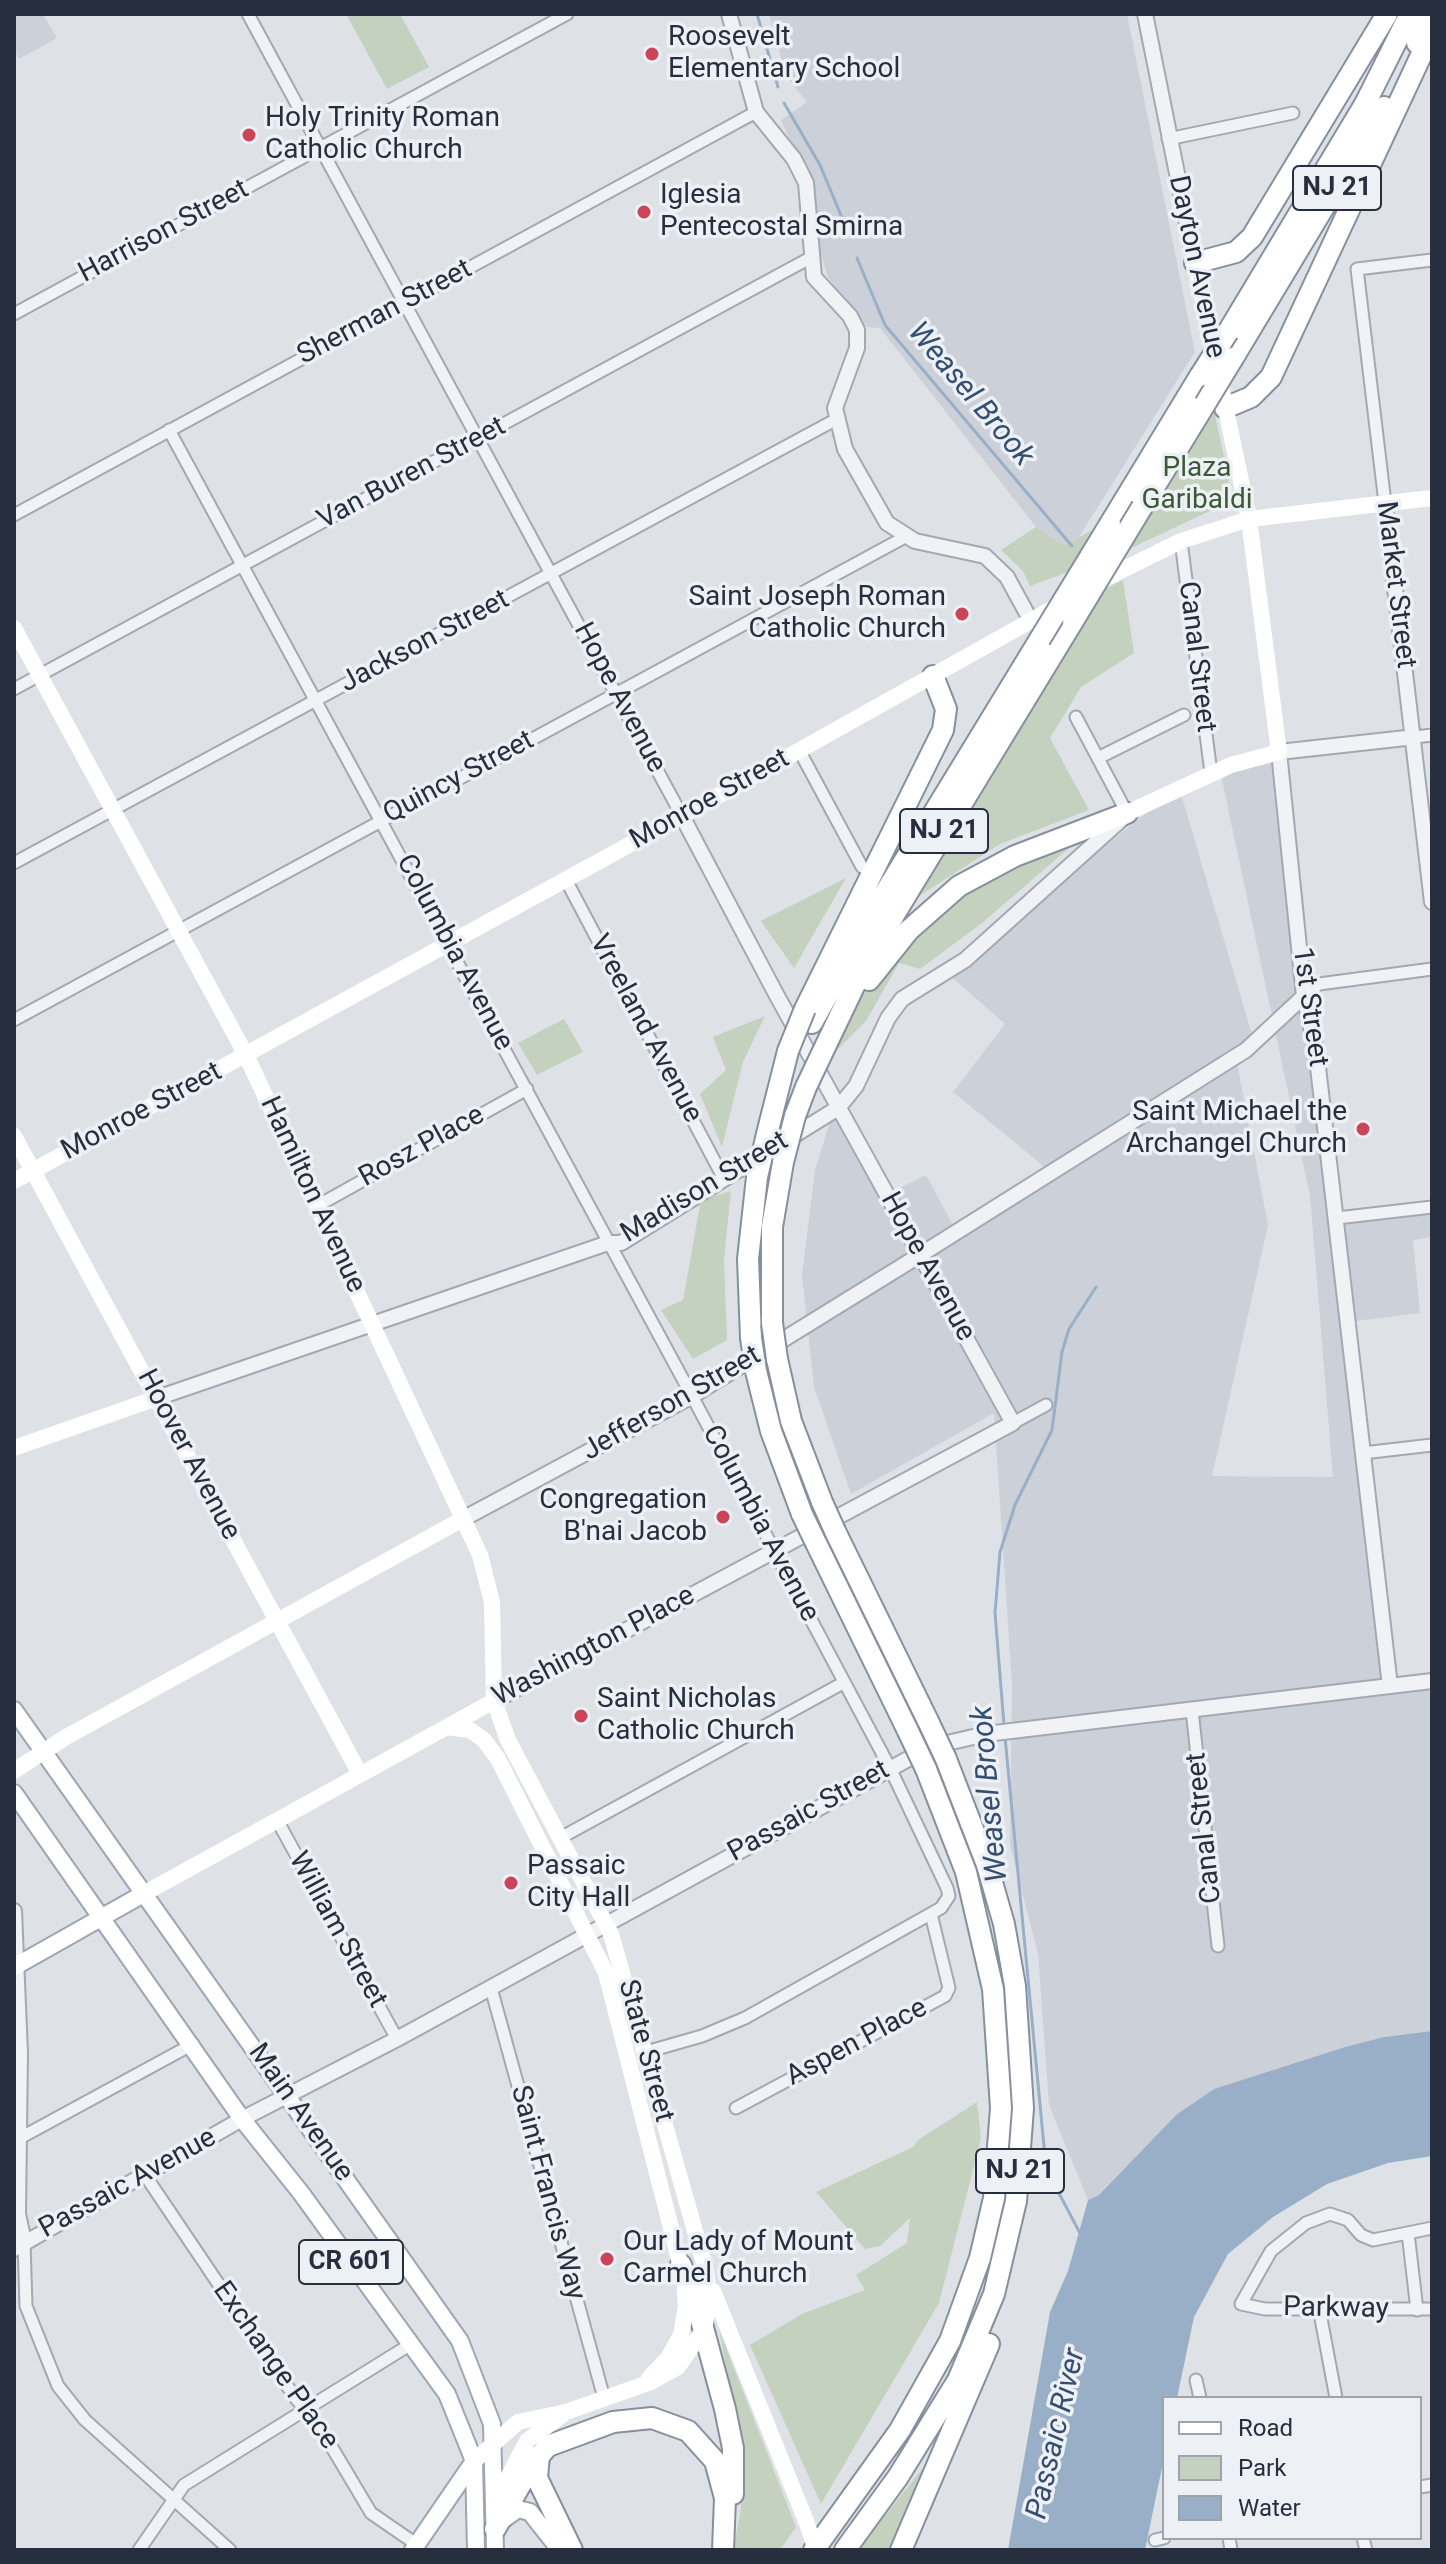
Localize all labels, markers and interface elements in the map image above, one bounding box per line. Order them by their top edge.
place label: Roosevelt Elementary School [668,21,900,87]
marker: Roosevelt Elementary School [643,45,661,63]
place label: Holy Trinity Roman Catholic Church [265,102,500,168]
marker: Holy Trinity Roman Catholic Church [240,126,258,144]
road number: NJ 21 [1293,166,1381,210]
street label: Harrison Street [73,173,255,291]
street label: Dayton Avenue [1160,173,1232,361]
place label: Iglesia Pentecostal Smirna [660,179,903,245]
marker: Iglesia Pentecostal Smirna [635,203,653,221]
street label: Sherman Street [292,253,478,373]
water label: Weasel Brook [899,316,1041,474]
street label: Van Buren Street [312,410,512,538]
park label: Plaza Garibaldi [1142,452,1252,518]
street label: Market Street [1368,500,1422,670]
street label: Canal Street [1170,580,1222,734]
place label: Saint Joseph Roman Catholic Church [688,581,946,647]
street label: Jackson Street [335,583,515,701]
marker: Saint Joseph Roman Catholic Church [953,605,971,623]
street label: Hope Avenue [565,617,673,779]
street label: Quincy Street [378,724,540,832]
street label: Monroe Street [625,742,795,858]
road number: NJ 21 [900,809,988,853]
street label: Columbia Avenue [388,849,520,1057]
street label: Vreeland Avenue [581,929,709,1129]
street label: 1st Street [1284,945,1334,1069]
street label: Monroe Street [56,1056,228,1168]
street label: Hamilton Avenue [252,1092,372,1298]
place label: Saint Michael the Archangel Church [1126,1096,1347,1162]
street label: Rosz Place [354,1099,490,1195]
marker: Saint Michael the Archangel Church [1354,1120,1372,1138]
street label: Madison Street [615,1125,795,1251]
street label: Hope Avenue [872,1187,982,1347]
street label: Jefferson Street [577,1339,767,1469]
street label: Hoover Avenue [129,1364,247,1546]
street label: Columbia Avenue [694,1420,826,1628]
place label: Congregation B'nai Jacob [539,1484,707,1550]
marker: Congregation B'nai Jacob [714,1508,732,1526]
street label: Washington Place [487,1580,701,1714]
place label: Saint Nicholas Catholic Church [597,1683,795,1749]
water label: Weasel Brook [965,1704,1017,1884]
marker: Saint Nicholas Catholic Church [572,1707,590,1725]
street label: Canal Street [1180,1751,1230,1905]
street label: Passaic Street [723,1754,895,1870]
street label: William Street [280,1846,394,2014]
place label: Passaic City Hall [527,1850,630,1916]
marker: Passaic City Hall [502,1874,520,1892]
street label: State Street [610,1976,680,2126]
street label: Aspen Place [781,1992,933,2094]
street label: Main Avenue [240,2038,360,2188]
street label: Saint Francis Way [502,2082,592,2304]
street label: Passaic Avenue [34,2122,222,2246]
road number: NJ 21 [976,2149,1064,2193]
place label: Our Lady of Mount Carmel Church [623,2226,854,2292]
road number: CR 601 [299,2240,403,2284]
marker: Our Lady of Mount Carmel Church [598,2250,616,2268]
street label: Exchange Place [205,2276,345,2456]
street label: Parkway [1283,2291,1389,2327]
water label: Passaic River [1020,2345,1094,2523]
legend [1162,2396,1422,2540]
text: Road [1238,2414,1293,2442]
text: Park [1238,2454,1286,2482]
text: Water [1238,2494,1301,2522]

